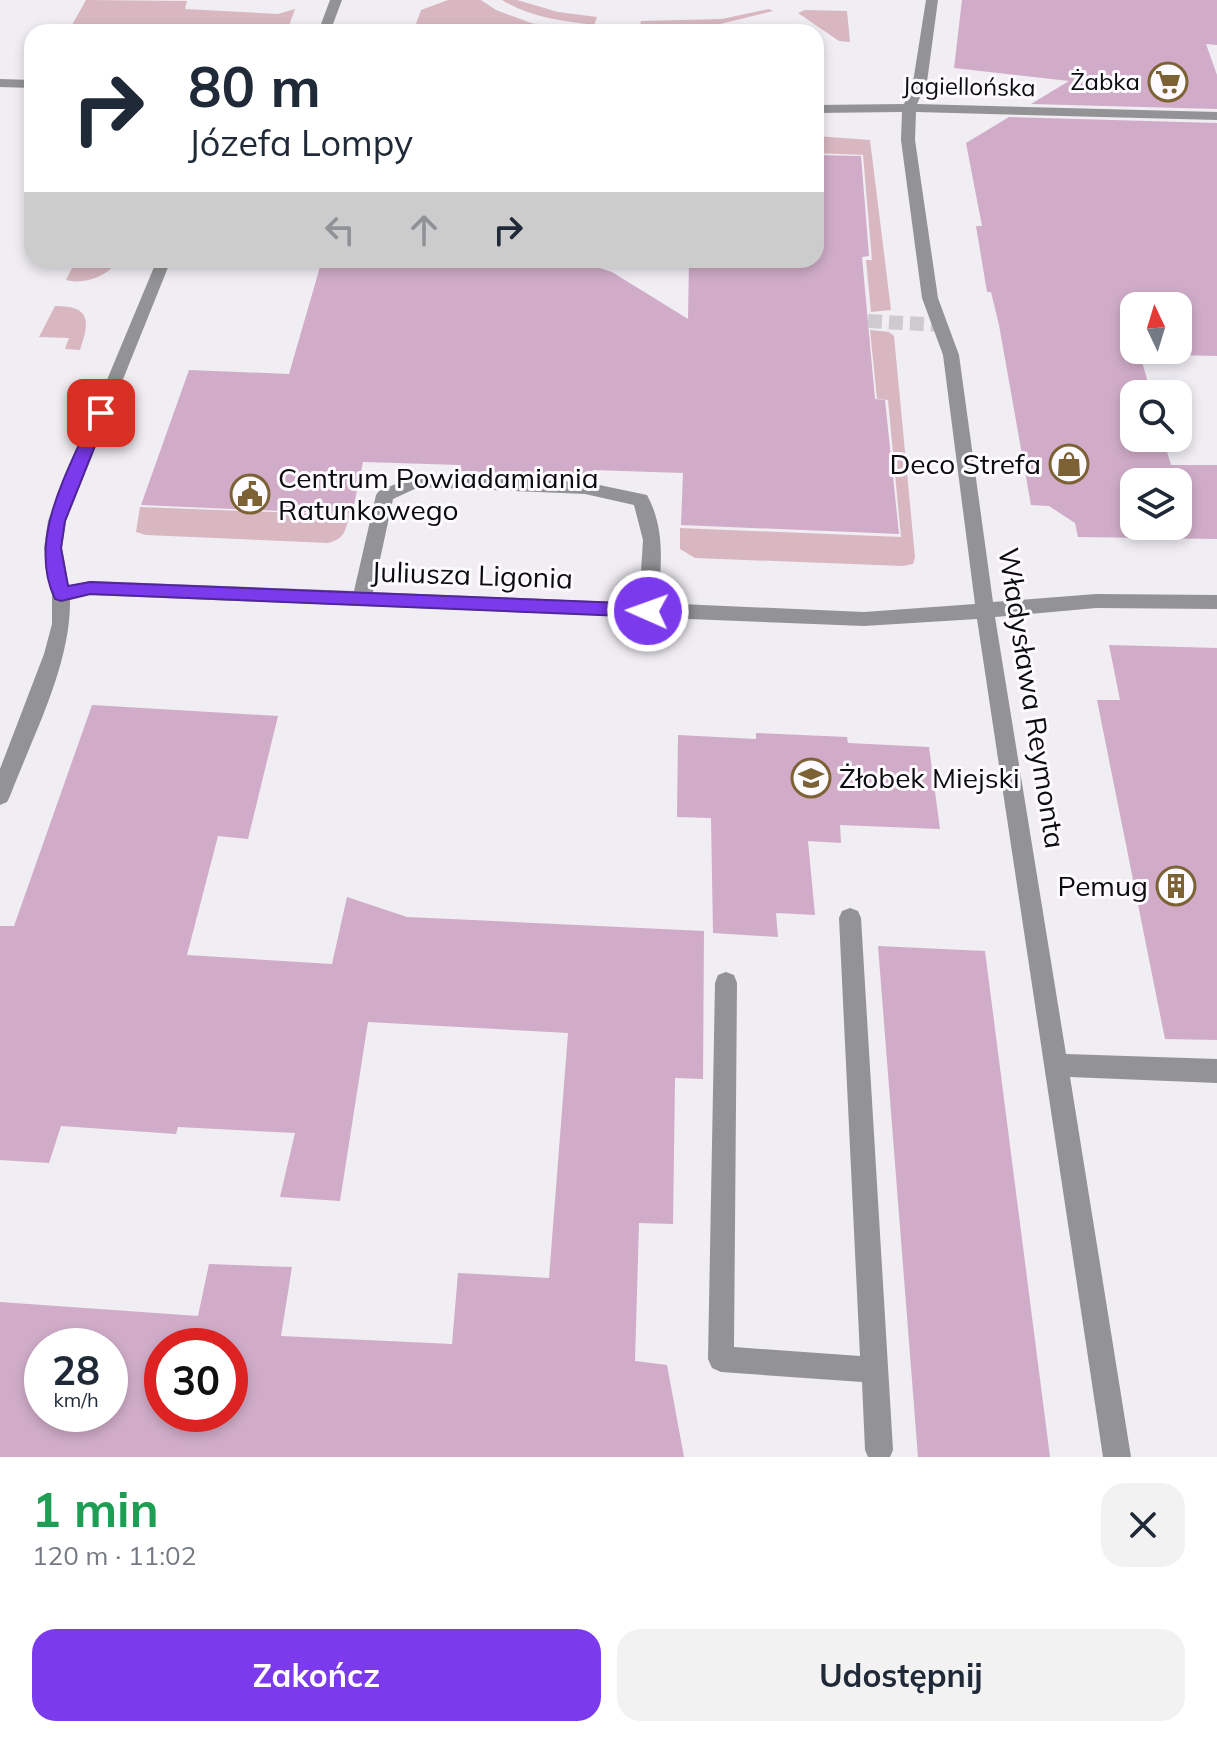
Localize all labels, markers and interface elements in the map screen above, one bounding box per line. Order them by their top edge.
text: 80 m [188,51,321,121]
icon: right [56,56,160,160]
supermarket icon: Żabka [1147,61,1189,103]
place label: Żabka [1070,66,1140,96]
street label: Jagiellońska [902,70,1036,102]
text: Józefa Lompy [188,120,413,165]
icon: left [318,208,362,252]
icon: ahead [402,208,446,252]
icon: right [486,208,530,252]
north arrow [1120,292,1192,364]
map controls [1120,292,1192,540]
pin [67,379,135,447]
button: search [1120,380,1192,452]
icon: arrive [79,391,123,435]
shop icon: Deco Strefa [1048,443,1090,485]
place label: Deco Strefa [889,446,1041,481]
place label: Centrum Powiadamiania Ratunkowego [278,460,599,527]
button: layers [1120,468,1192,540]
public building icon: Centrum Powiadamiania Ratunkowego [229,473,271,515]
street label: Władysława Reymonta [991,545,1074,851]
street label: Juliusza Ligonia [371,553,573,596]
position arrow [606,569,690,653]
school or university icon: Żłobek Miejski [790,757,832,799]
place label: Żłobek Miejski [839,760,1020,795]
building icon: Pemug [1155,865,1197,907]
place label: Pemug [1058,868,1148,903]
speed limit sign: 30 [144,1328,248,1432]
text: 28 [52,1345,100,1395]
text: km/h [53,1387,99,1412]
text: 1 min [32,1479,159,1539]
button: close [1101,1483,1185,1567]
text: 120 m · 11:02 [32,1539,196,1572]
button: Zakończ [32,1629,601,1721]
button: Udostępnij [617,1629,1185,1721]

